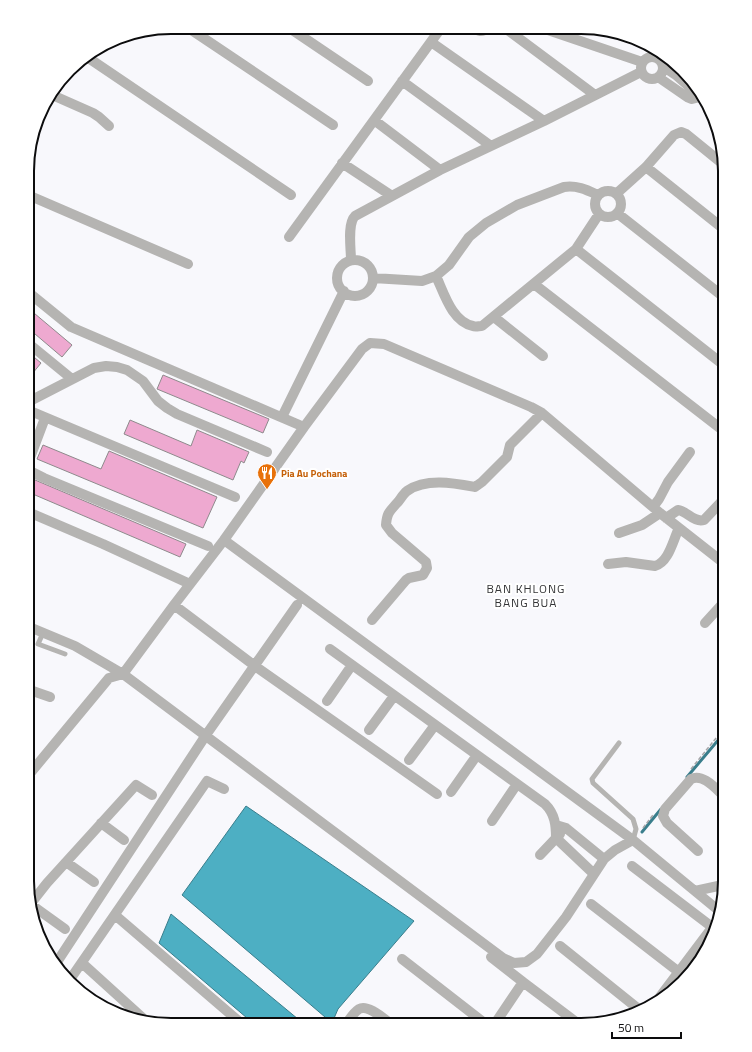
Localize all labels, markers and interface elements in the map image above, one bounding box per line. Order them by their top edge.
restaurant icon: Pia Au Pochana [256,462,278,490]
place label: Pia Au Pochana [281,466,347,481]
district label: BAN KHLONG BANG BUA [486,579,566,612]
scale bar [612,1014,681,1040]
text: 50 m [618,1018,644,1037]

